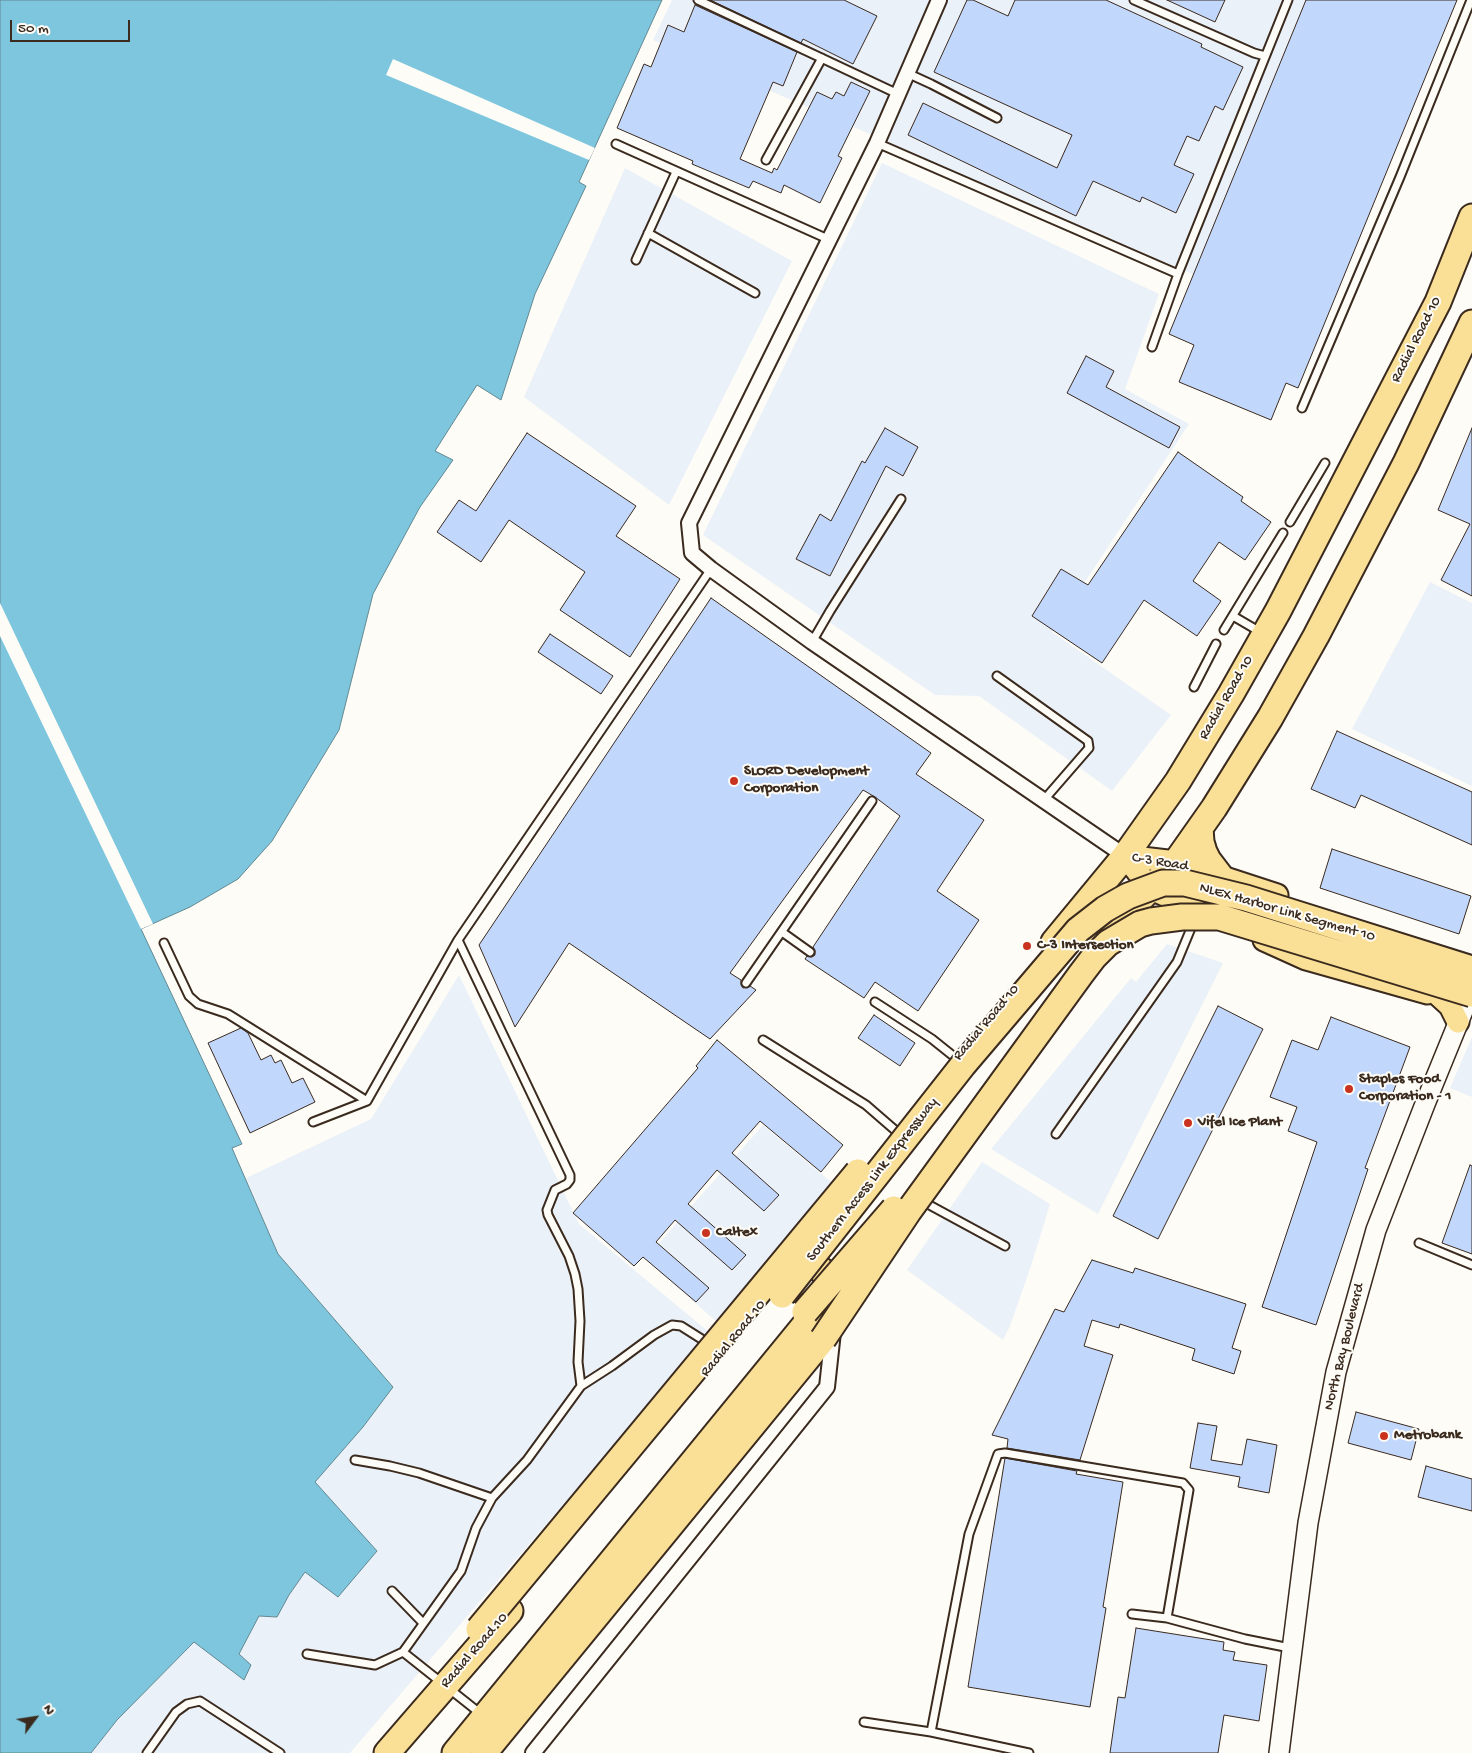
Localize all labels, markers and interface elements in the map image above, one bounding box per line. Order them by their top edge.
scale bar [12,10,132,42]
text: 50 m [18,20,49,38]
street label: Radial Road 10 [1388,294,1446,386]
street label: Radial Road 10 [1196,653,1258,743]
place label: SLORD Development Corporation [744,763,869,798]
marker: SLORD Development Corporation [728,775,740,787]
street label: C-3 Road [1130,850,1190,876]
street label: NLEX Harbor Link Segment 10 [1197,879,1377,947]
place label: C-3 Intersection [1037,937,1134,955]
marker: C-3 Intersection [1021,940,1033,952]
street label: Radial Road 10 [950,981,1024,1065]
place label: Staples Food Corporation - 1 [1359,1071,1451,1106]
marker: Staples Food Corporation - 1 [1343,1083,1355,1095]
street label: Southern Access Link Expressway [803,1094,943,1266]
place label: Vifel Ice Plant [1198,1114,1282,1132]
marker: Vifel Ice Plant [1182,1117,1194,1129]
place label: Caltex [716,1224,758,1242]
marker: Caltex [700,1227,712,1239]
street label: North Bay Boulevard [1321,1282,1369,1412]
street label: Radial Road 10 [697,1297,771,1381]
place label: Metrobank [1394,1427,1461,1445]
marker: Metrobank [1378,1430,1390,1442]
street label: Radial Road 10 [437,1610,513,1692]
north arrow [10,1693,60,1743]
text: N [39,1702,58,1718]

